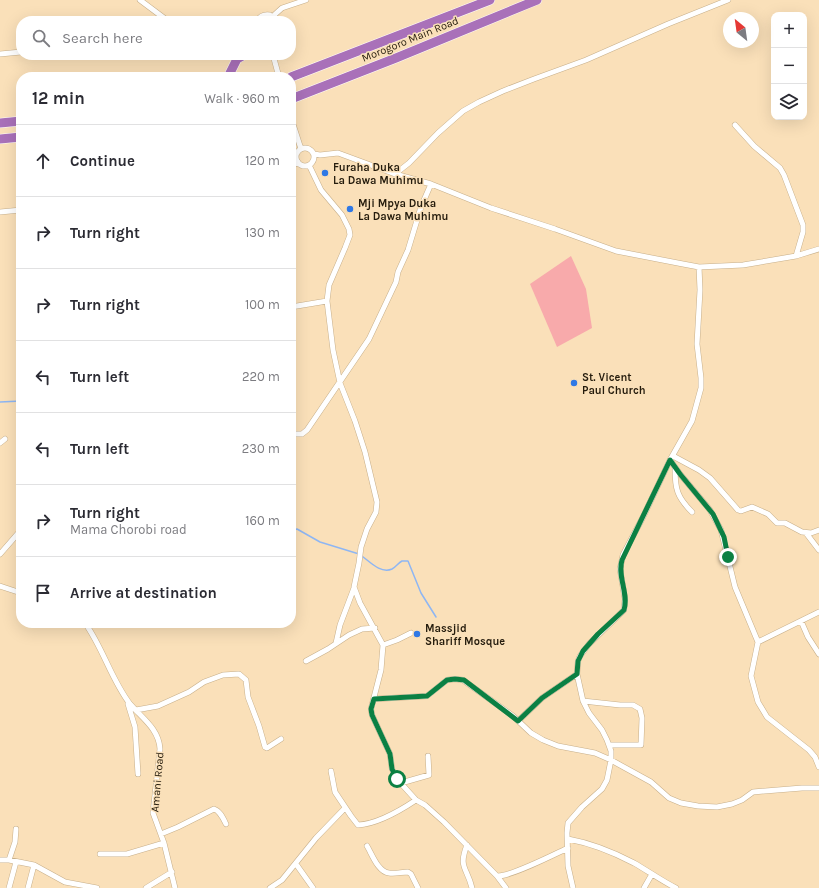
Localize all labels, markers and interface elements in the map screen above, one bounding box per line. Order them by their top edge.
north arrow [723,12,759,48]
map controls [771,12,807,120]
button: + [771,12,807,48]
street label: Morogoro Main Road [360,14,461,65]
search box [16,16,296,60]
icon: search [30,27,52,49]
text: Search here [62,29,143,47]
button: − [771,48,807,84]
button: layers [771,84,807,120]
text: 12 min [32,88,85,108]
text: Walk · 960 m [204,91,280,106]
icon: ahead [32,150,54,172]
text: Continue [70,152,135,170]
text: 120 m [245,153,280,168]
place label: Furaha Duka La Dawa Muhimu [333,161,424,187]
marker: Furaha Duka La Dawa Muhimu [320,168,330,178]
place label: Mji Mpya Duka La Dawa Muhimu [358,197,449,223]
marker: Mji Mpya Duka La Dawa Muhimu [345,204,355,214]
icon: right [32,222,54,244]
text: Turn right [70,224,140,242]
text: 130 m [245,225,280,240]
icon: right [32,294,54,316]
text: Turn right [70,296,140,314]
text: 100 m [245,297,280,312]
icon: left [32,366,54,388]
text: Turn left [70,368,129,386]
text: 220 m [242,369,280,384]
place label: St. Vicent Paul Church [582,371,646,397]
marker: St. Vicent Paul Church [569,378,579,388]
icon: left [32,438,54,460]
text: Turn left [70,440,129,458]
text: 230 m [242,441,280,456]
text: Turn right [70,504,140,522]
icon: right [32,510,54,532]
text: 160 m [245,513,280,528]
text: Mama Chorobi road [70,522,187,537]
route end [719,548,737,566]
icon: arrive [32,582,54,604]
text: Arrive at destination [70,584,217,602]
place label: Massjid Shariff Mosque [425,622,505,648]
marker: Massjid Shariff Mosque [412,629,422,639]
street label: Amani Road [148,751,167,813]
route start [388,770,406,788]

